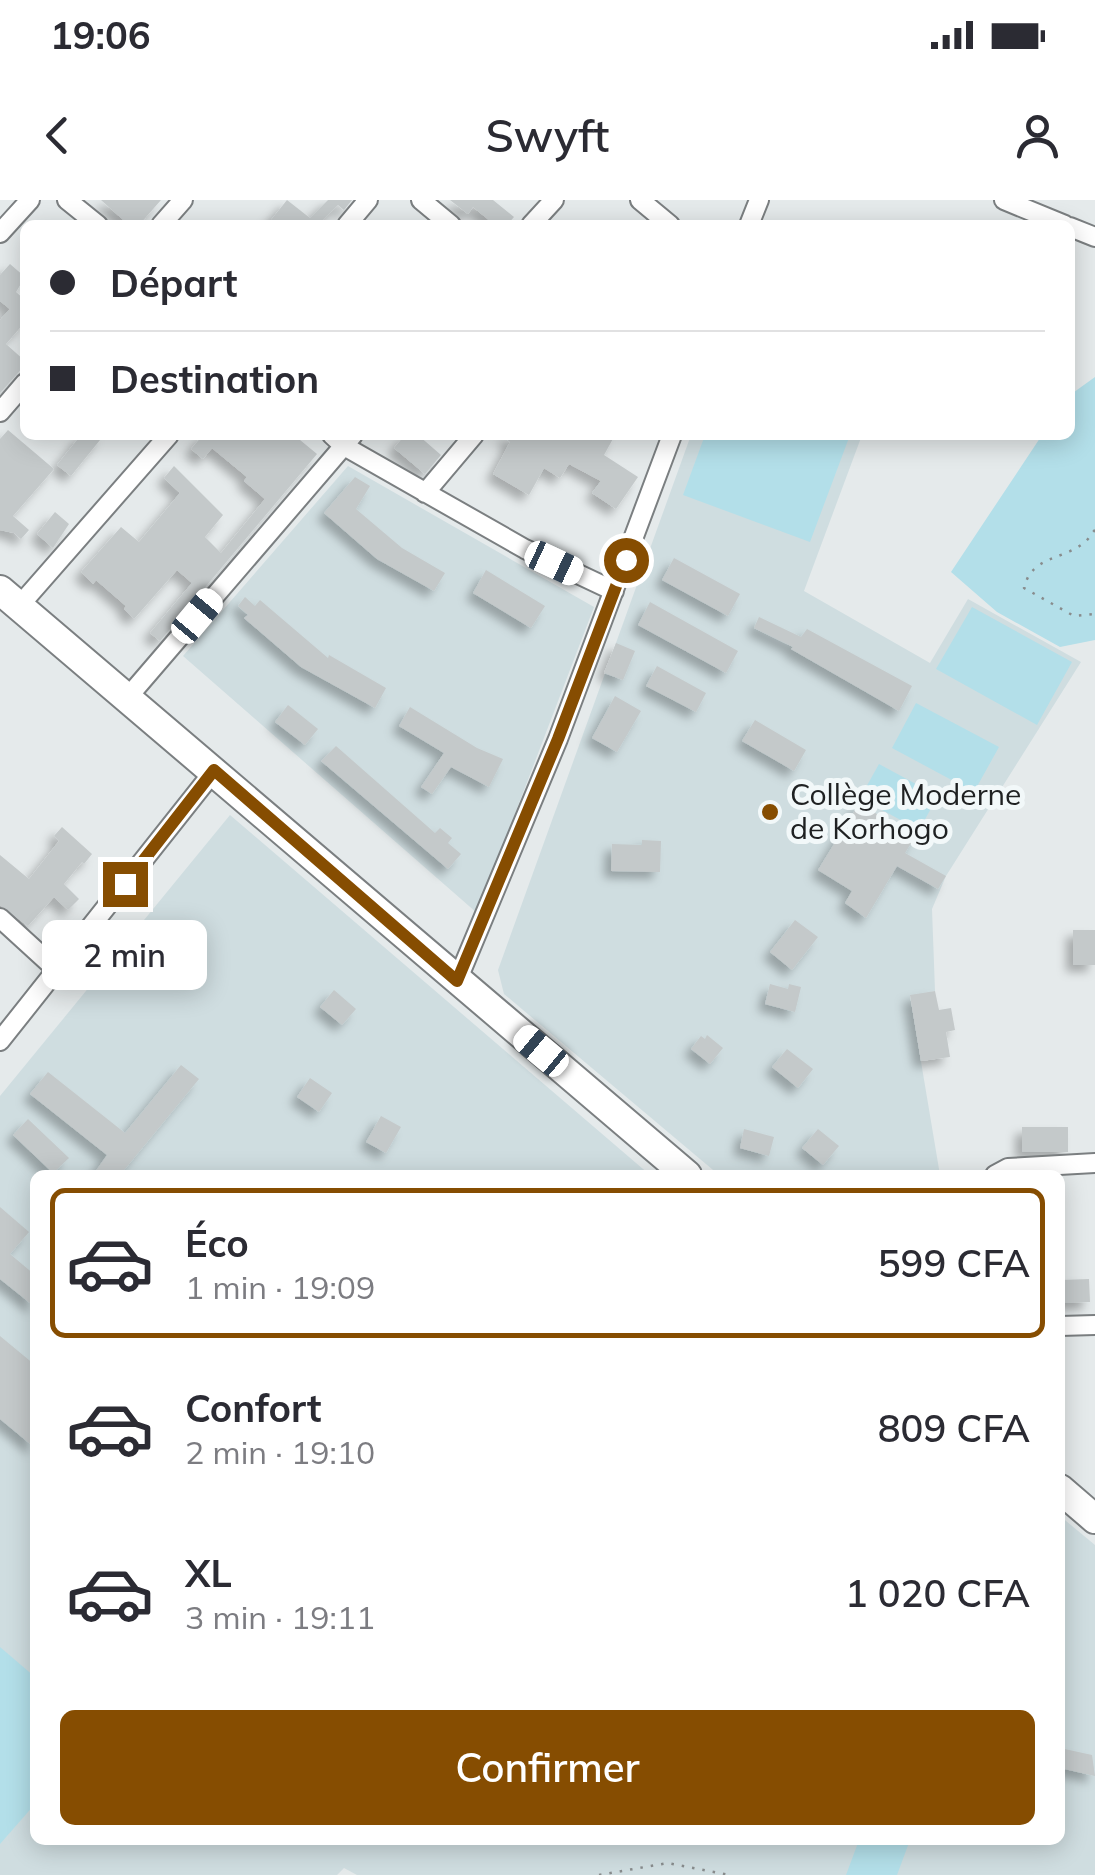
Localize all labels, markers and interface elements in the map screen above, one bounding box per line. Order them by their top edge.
text: 19:06 [50,11,151,59]
text: Swyft [486,107,609,163]
icon: back [30,108,85,163]
icon: person [1010,108,1065,163]
text: Départ [110,259,237,307]
text: Destination [110,355,319,403]
car [520,537,588,589]
route start [604,538,649,583]
car [166,583,228,649]
place label: Collège Moderne de Korhogo [790,775,1021,847]
marker: Collège Moderne de Korhogo [759,801,781,823]
route end [103,862,148,907]
callout: 2 min [42,919,208,989]
text: 2 min [83,935,166,975]
car [508,1020,574,1082]
icon: car [65,1218,155,1308]
text: Éco [185,1219,249,1267]
text: 599 CFA [878,1239,1030,1287]
text: 1 min · 19:09 [185,1267,375,1307]
icon: car [65,1383,155,1473]
text: Confort [185,1384,322,1432]
text: 809 CFA [878,1404,1030,1452]
text: 2 min · 19:10 [185,1432,375,1472]
icon: car [65,1548,155,1638]
text: XL [185,1549,232,1597]
text: 1 020 CFA [845,1569,1030,1617]
text: 3 min · 19:11 [185,1597,375,1637]
button: Confirmer [60,1710,1035,1825]

